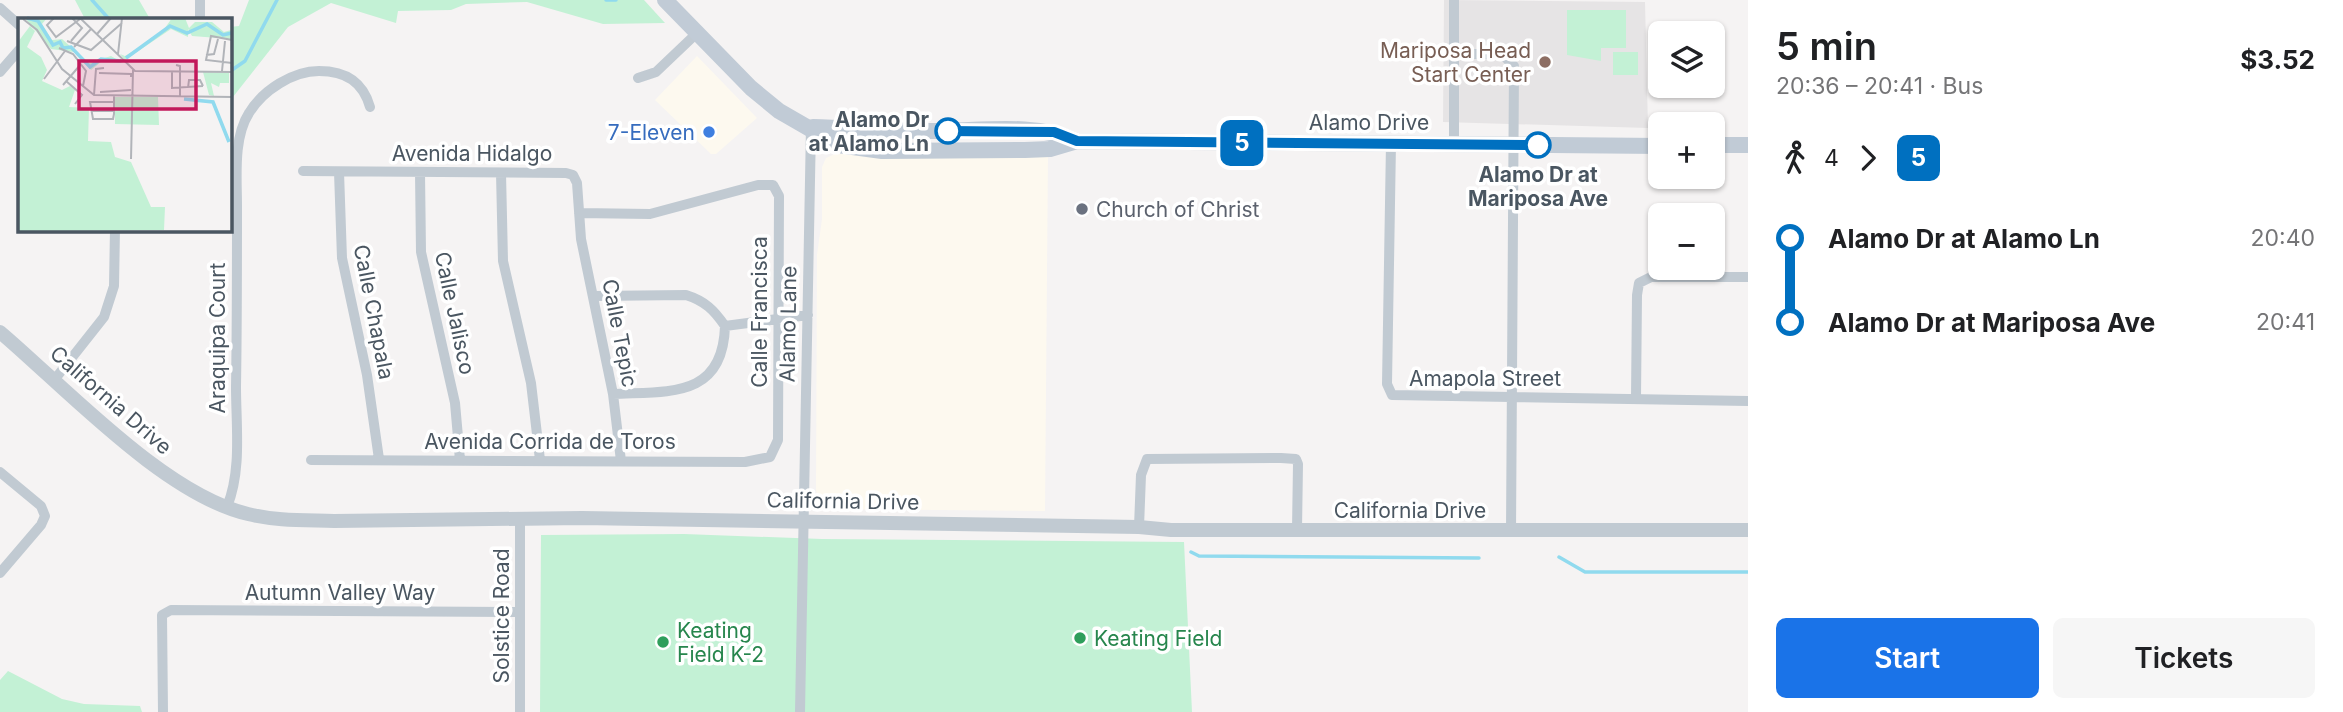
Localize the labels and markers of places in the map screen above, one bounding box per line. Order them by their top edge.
place label: Mariposa Head Start Center [1380,38,1531,87]
marker: Mariposa Head Start Center [1537,54,1553,70]
place label: Alamo Dr at Alamo Ln [809,107,929,156]
marker: Alamo Dr at Alamo Ln [935,118,961,144]
place label: 7-Eleven [608,120,695,145]
marker: 7-Eleven [701,124,717,140]
marker: Alamo Dr at Mariposa Ave [1525,132,1551,158]
place label: Alamo Dr at Mariposa Ave [1468,162,1608,211]
place label: Church of Christ [1096,197,1259,222]
marker: Church of Christ [1074,201,1090,217]
place label: Keating Field K-2 [677,618,764,667]
place label: Keating Field [1094,626,1222,651]
marker: Keating Field [1072,630,1088,646]
marker: Keating Field K-2 [655,634,671,650]

